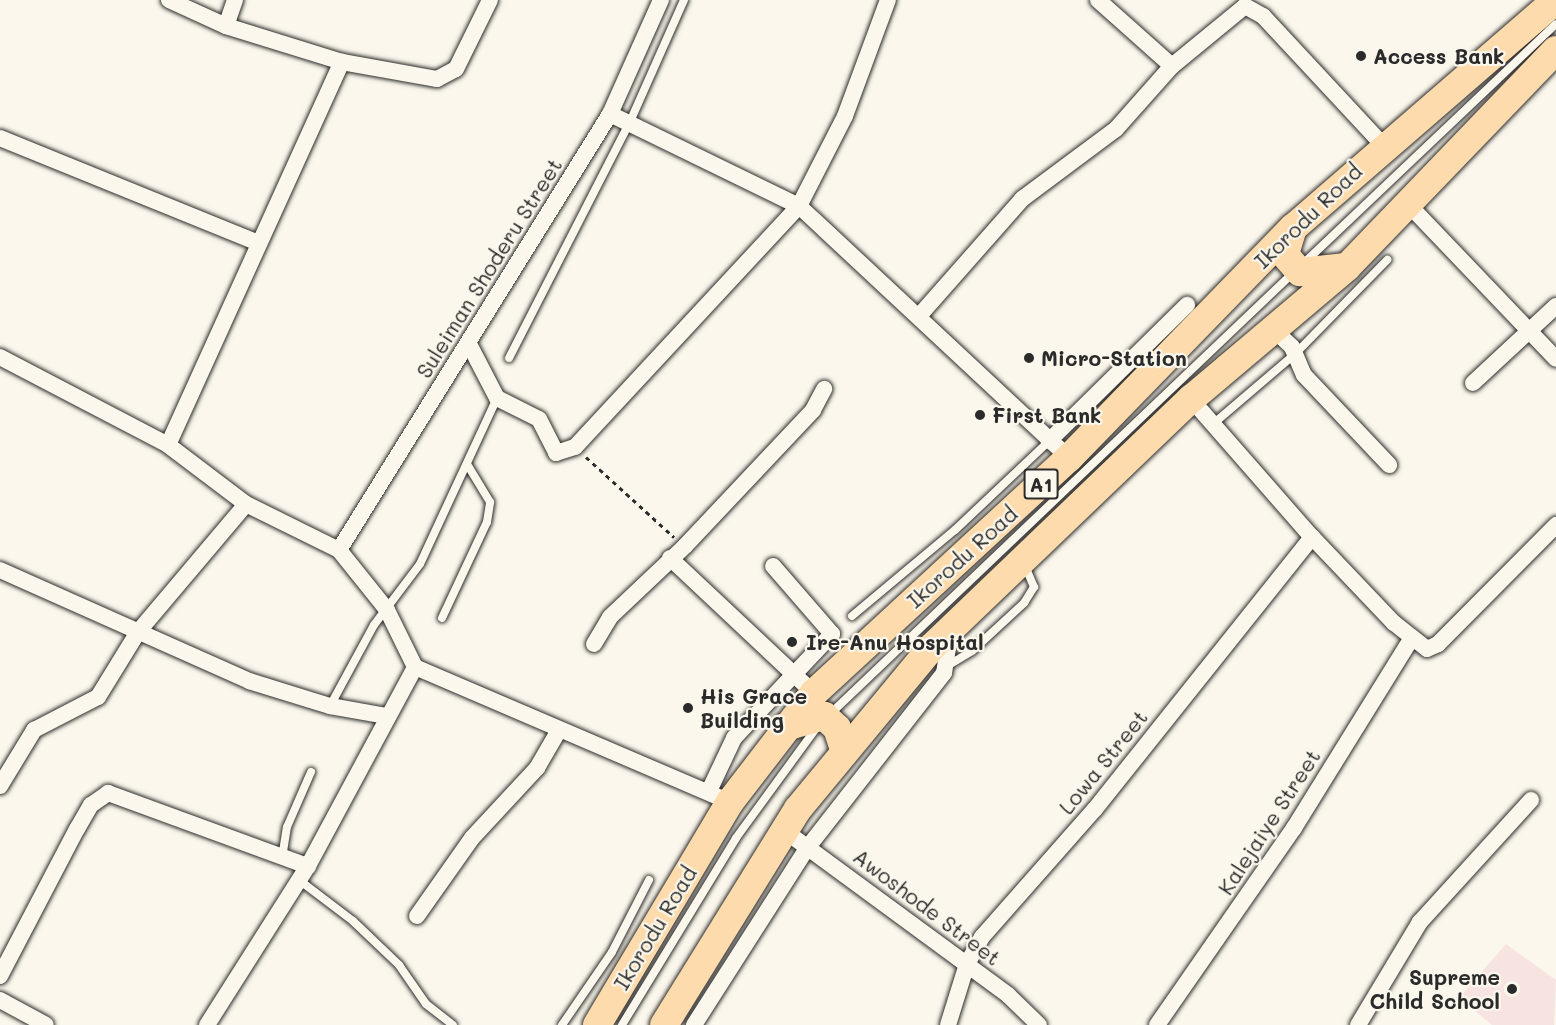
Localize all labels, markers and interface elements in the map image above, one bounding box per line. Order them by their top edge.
place label: Access Bank [1373,43,1504,69]
marker: Access Bank [1354,49,1368,63]
street label: Suleiman Shoderu Street [411,154,567,382]
street label: Ikorodu Road [1249,158,1367,274]
place label: Micro-Station [1041,345,1187,371]
marker: Micro-Station [1022,351,1036,365]
place label: First Bank [992,402,1101,428]
marker: First Bank [973,408,987,422]
road number: A1 [1023,467,1059,501]
street label: Ikorodu Road [902,501,1022,613]
place label: Ire-Anu Hospital [806,629,984,655]
marker: Ire-Anu Hospital [783,633,801,651]
place label: His Grace Building [700,683,807,733]
marker: His Grace Building [681,701,695,715]
street label: Lowa Street [1053,705,1153,819]
street label: Kalejaiye Street [1213,745,1325,899]
street label: Awoshode Street [848,843,1006,971]
street label: Ikorodu Road [608,862,702,994]
place label: Supreme Child School [1370,964,1500,1014]
marker: Supreme Child School [1505,982,1519,996]

